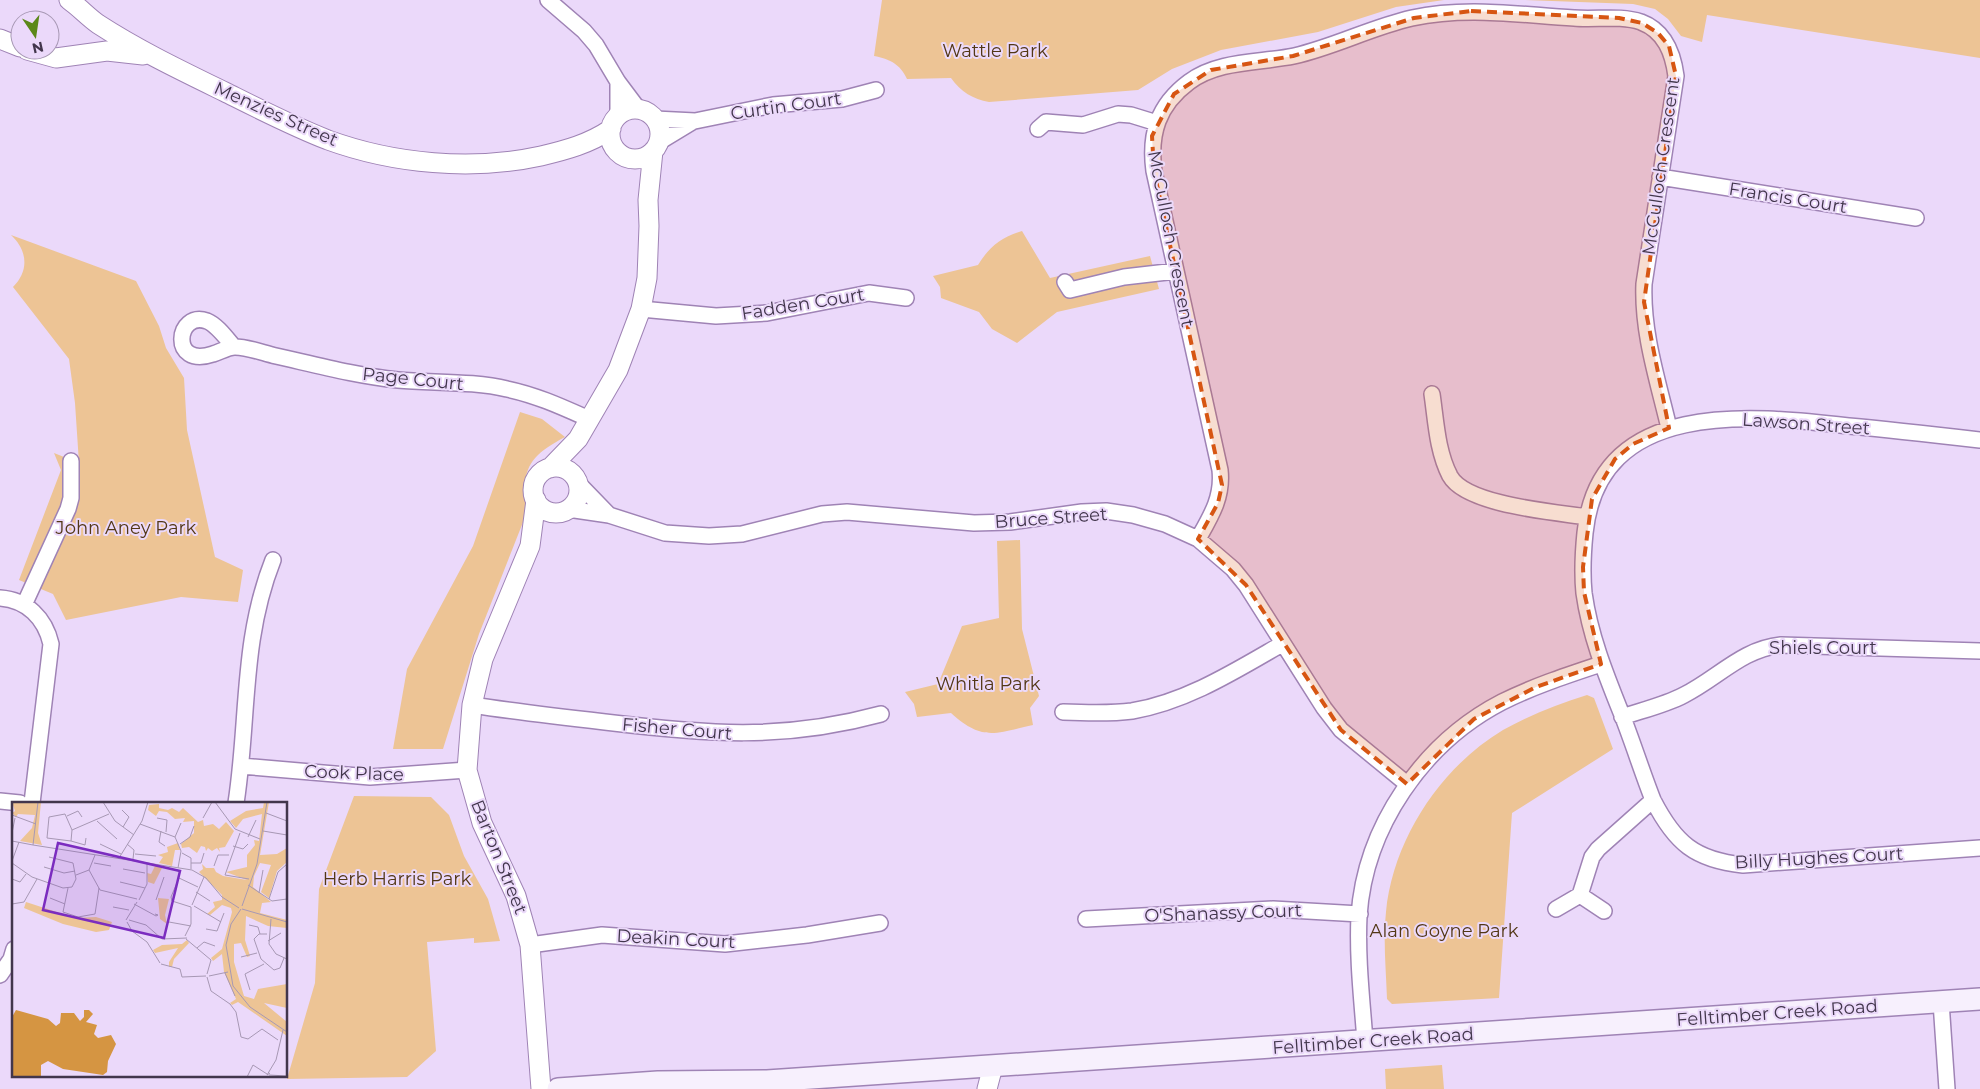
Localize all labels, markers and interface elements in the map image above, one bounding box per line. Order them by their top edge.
north arrow [10,10,60,60]
text: N [30,38,45,58]
park label: Wattle Park [942,40,1048,62]
street label: McCulloch Crescent [1638,76,1684,256]
street label: Menzies Street [211,77,341,151]
street label: Curtin Court [729,87,843,125]
street label: McCulloch Crescent [1143,149,1199,329]
street label: Francis Court [1727,178,1849,218]
street label: Fadden Court [740,283,866,325]
street label: Page Court [361,363,465,395]
street label: Lawson Street [1741,409,1871,439]
street label: Bruce Street [994,503,1108,533]
park label: John Aney Park [55,517,197,539]
street label: Shiels Court [1769,637,1877,659]
park label: Whitla Park [935,673,1041,695]
street label: Fisher Court [621,713,733,745]
street label: Cook Place [304,760,404,786]
street label: Barton Street [466,797,532,917]
inset map [12,802,288,1076]
street label: Billy Hughes Court [1734,843,1904,873]
park label: Herb Harris Park [323,868,471,890]
street label: O'Shanassy Court [1144,899,1302,927]
park label: Alan Goyne Park [1370,920,1519,942]
street label: Deakin Court [616,925,736,953]
street label: Felltimber Creek Road [1676,995,1878,1031]
street label: Felltimber Creek Road [1272,1023,1474,1059]

